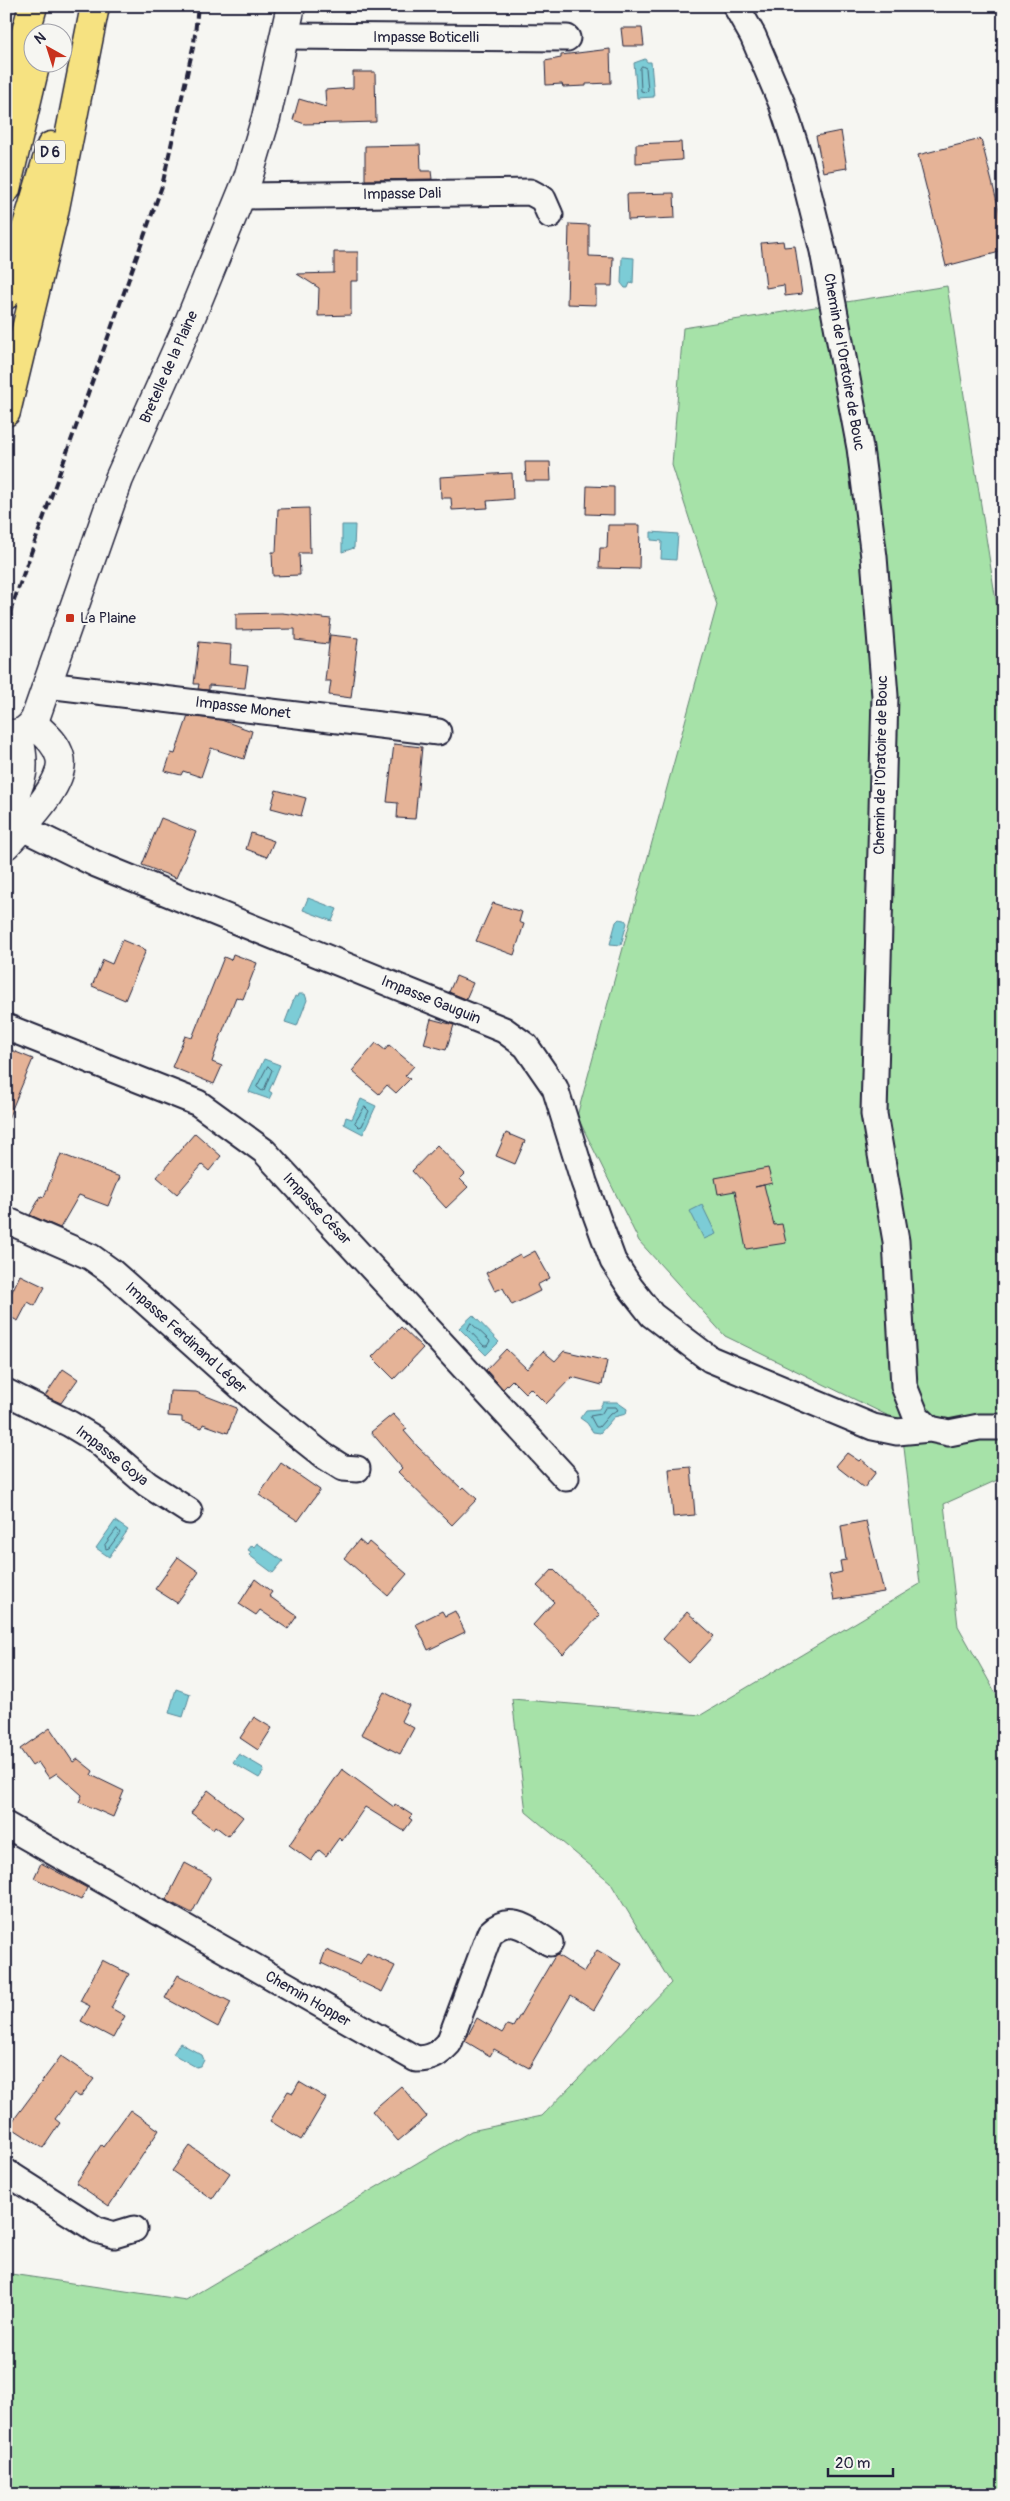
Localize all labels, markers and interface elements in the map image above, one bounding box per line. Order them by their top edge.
north arrow [22,22,72,72]
street label: Impasse Boticelli [373,28,479,47]
text: N [31,29,49,48]
road number: D 6 [35,140,65,163]
street label: Impasse Dali [363,184,442,204]
street label: Chemin de l'Oratoire de Bouc [819,272,869,452]
street label: Bretelle de la Plaine [136,307,203,426]
place label: La Plaine [80,609,137,628]
marker: La Plaine [64,612,76,624]
street label: Chemin de l'Oratoire de Bouc [870,675,892,855]
street label: Impasse Monet [194,693,293,723]
street label: Impasse Gauguin [378,971,484,1029]
street label: Impasse César [279,1169,356,1250]
street label: Impasse Ferdinand Léger [121,1278,251,1398]
street label: Impasse Goya [72,1422,152,1490]
street label: Chemin Hopper [262,1967,355,2031]
scale bar [828,2446,892,2478]
text: 20 m [835,2454,870,2473]

